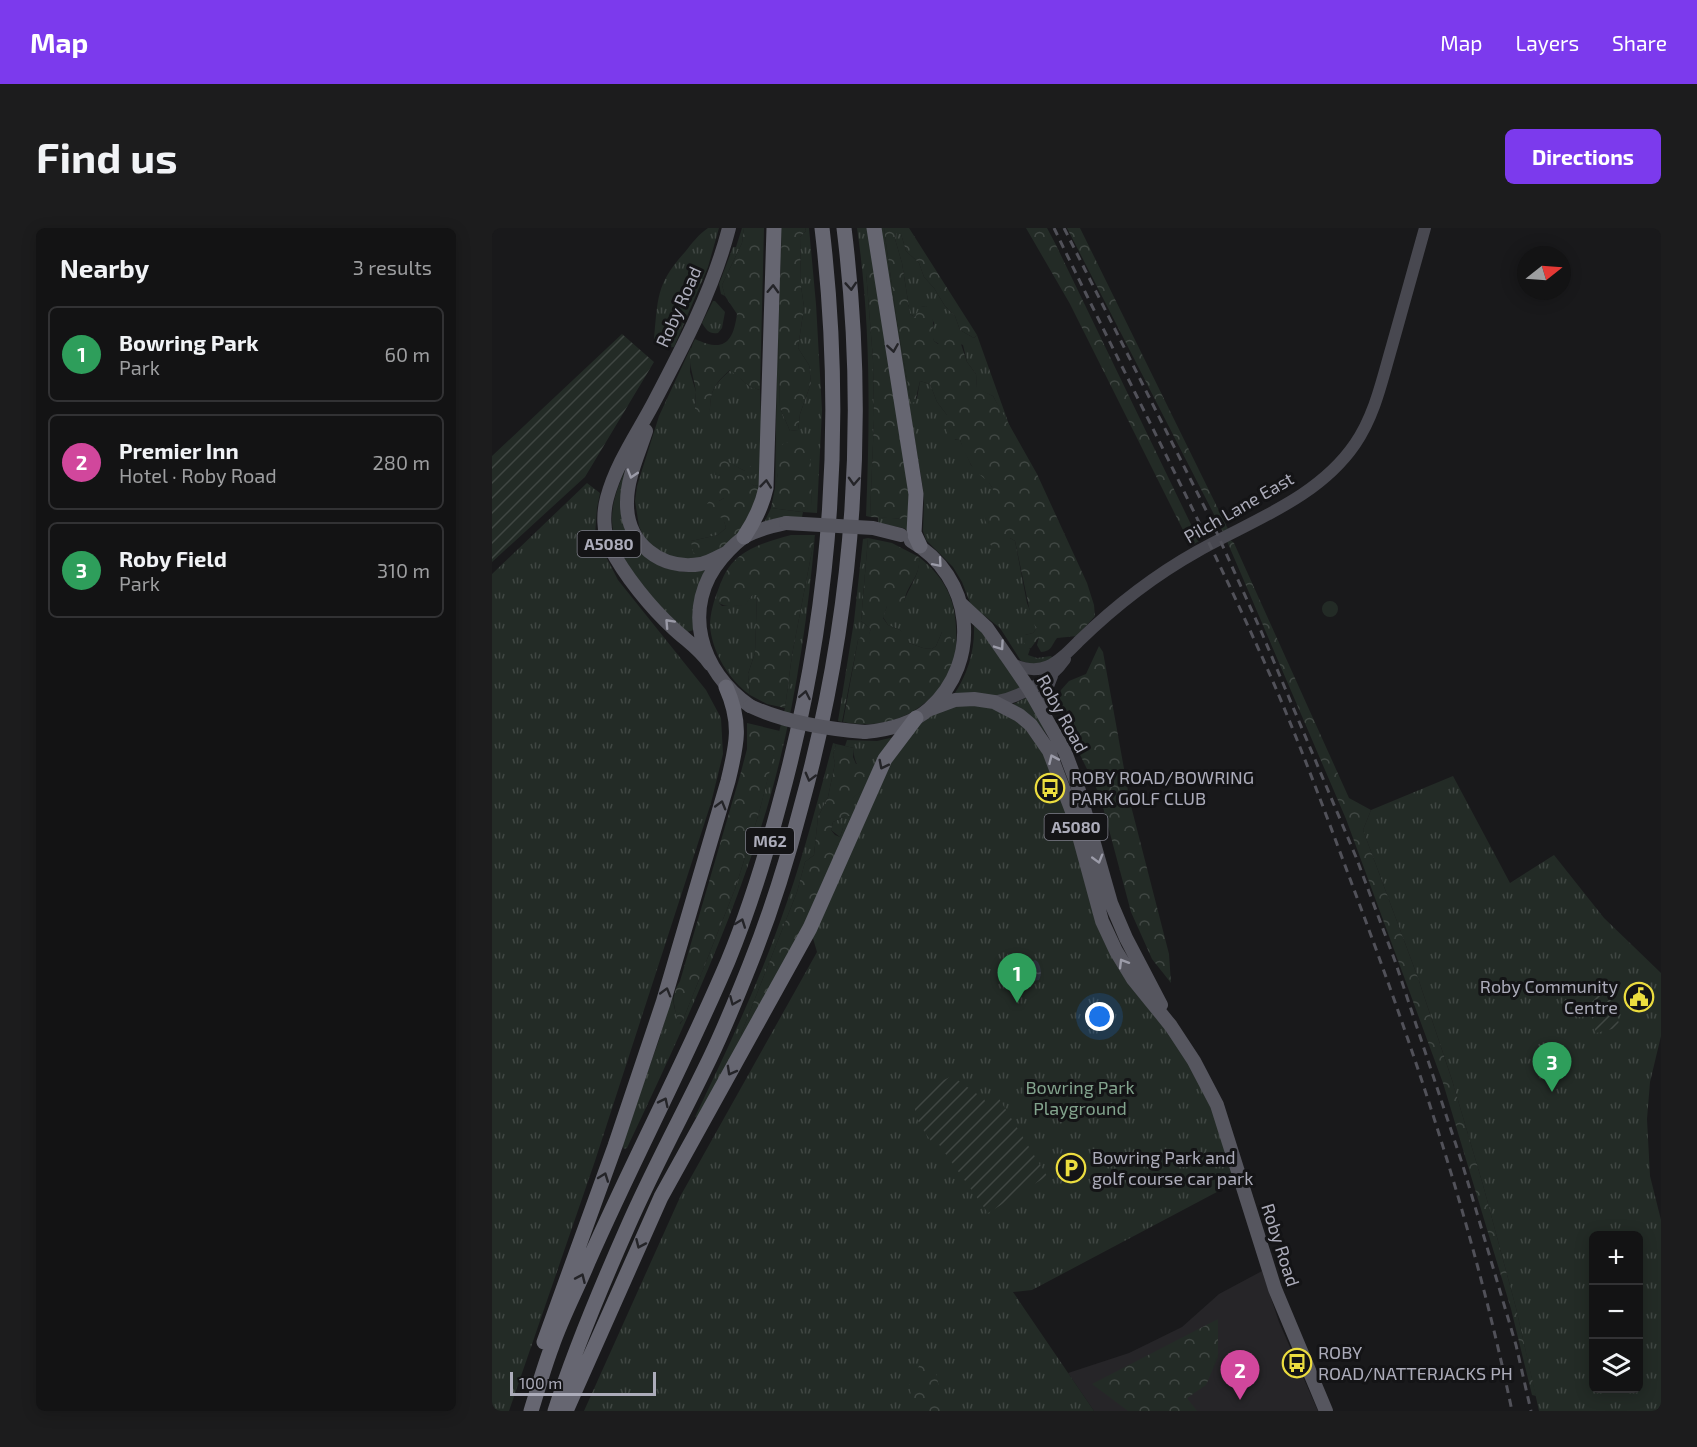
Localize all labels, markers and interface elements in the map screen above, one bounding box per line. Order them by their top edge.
text: Map [30,25,88,59]
text: Map [1440,30,1482,55]
text: Layers [1515,30,1579,55]
text: Share [1612,30,1667,55]
button: Directions [1505,129,1661,184]
text: Find us [36,131,178,181]
north arrow [1517,246,1571,300]
text: Nearby [60,252,149,283]
text: 3 results [353,255,432,279]
street label: Roby Road [651,263,706,350]
one-way arrow [844,282,857,291]
one-way arrow [767,284,779,293]
text: Bowring Park [119,329,259,355]
text: 1 [77,342,86,366]
text: 60 m [385,342,430,366]
one-way arrow [887,343,899,353]
text: Park [119,355,160,379]
text: Premier Inn [119,437,239,463]
text: 2 [76,450,87,474]
text: 280 m [373,450,430,474]
text: Hotel · Roby Road [119,463,277,487]
street label: Pilch Lane East [1180,467,1297,547]
one-way arrow [627,468,639,479]
one-way arrow [848,476,861,485]
one-way arrow [759,479,772,488]
road number: A5080 [578,531,640,557]
text: Roby Field [119,545,227,571]
one-way arrow [931,556,942,566]
text: 3 [76,558,87,582]
text: 310 m [377,558,430,582]
text: Park [119,571,160,595]
one-way arrow [665,619,676,630]
one-way arrow [993,639,1004,650]
street label: Roby Road [1032,671,1093,756]
one-way arrow [798,690,811,700]
one-way arrow [1048,755,1060,766]
one-way arrow [878,759,890,770]
place label: ROBY ROAD/BOWRING PARK GOLF CLUB [1071,766,1254,809]
one-way arrow [805,771,817,782]
bus stop icon: ROBY ROAD/BOWRING PARK GOLF CLUB [1034,772,1066,804]
one-way arrow [714,800,726,811]
road number: A5080 [1044,814,1108,840]
road number: M62 [746,828,794,854]
one-way arrow [1091,854,1104,864]
one-way arrow [734,918,747,929]
pin: 1 [998,954,1036,1003]
one-way arrow [1118,959,1130,969]
place label: Roby Community Centre [1480,975,1618,1018]
public building icon: Roby Community Centre [1623,981,1655,1013]
one-way arrow [659,987,671,998]
one-way arrow [730,995,742,1006]
your location [1085,1002,1114,1031]
pin: 3 [1532,1042,1572,1092]
one-way arrow [727,1065,738,1075]
park label: Bowring Park Playground [1025,1076,1135,1119]
one-way arrow [657,1097,668,1108]
place label: Bowring Park and golf course car park [1092,1146,1253,1189]
parking icon: Bowring Park and golf course car park [1055,1152,1087,1184]
one-way arrow [596,1172,609,1183]
street label: Roby Road [1257,1200,1305,1289]
map controls [1589,1231,1643,1393]
button: + [1589,1231,1643,1285]
one-way arrow [636,1238,648,1249]
one-way arrow [574,1273,586,1284]
button: − [1589,1285,1643,1339]
button: layers [1589,1339,1643,1393]
place label: ROBY ROAD/NATTERJACKS PH [1318,1341,1513,1384]
bus stop icon: ROBY ROAD/NATTERJACKS PH [1281,1347,1313,1379]
pin: 2 [1220,1350,1260,1400]
scale bar [510,1369,656,1396]
text: 100 m [519,1373,562,1392]

